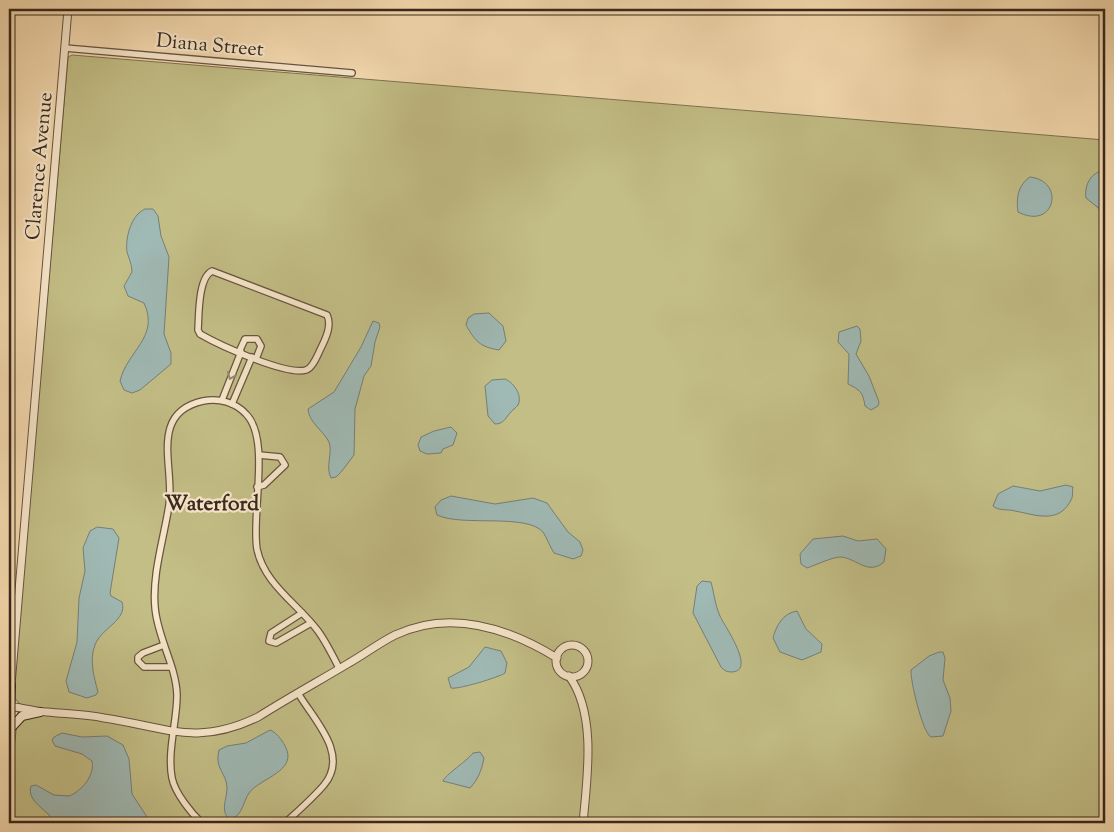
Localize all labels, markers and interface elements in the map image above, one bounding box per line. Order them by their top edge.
street label: Diana Street [155,27,265,66]
street label: Clarence Avenue [20,91,61,241]
one-way arrow [227,372,237,380]
district label: Waterford [165,490,259,520]

